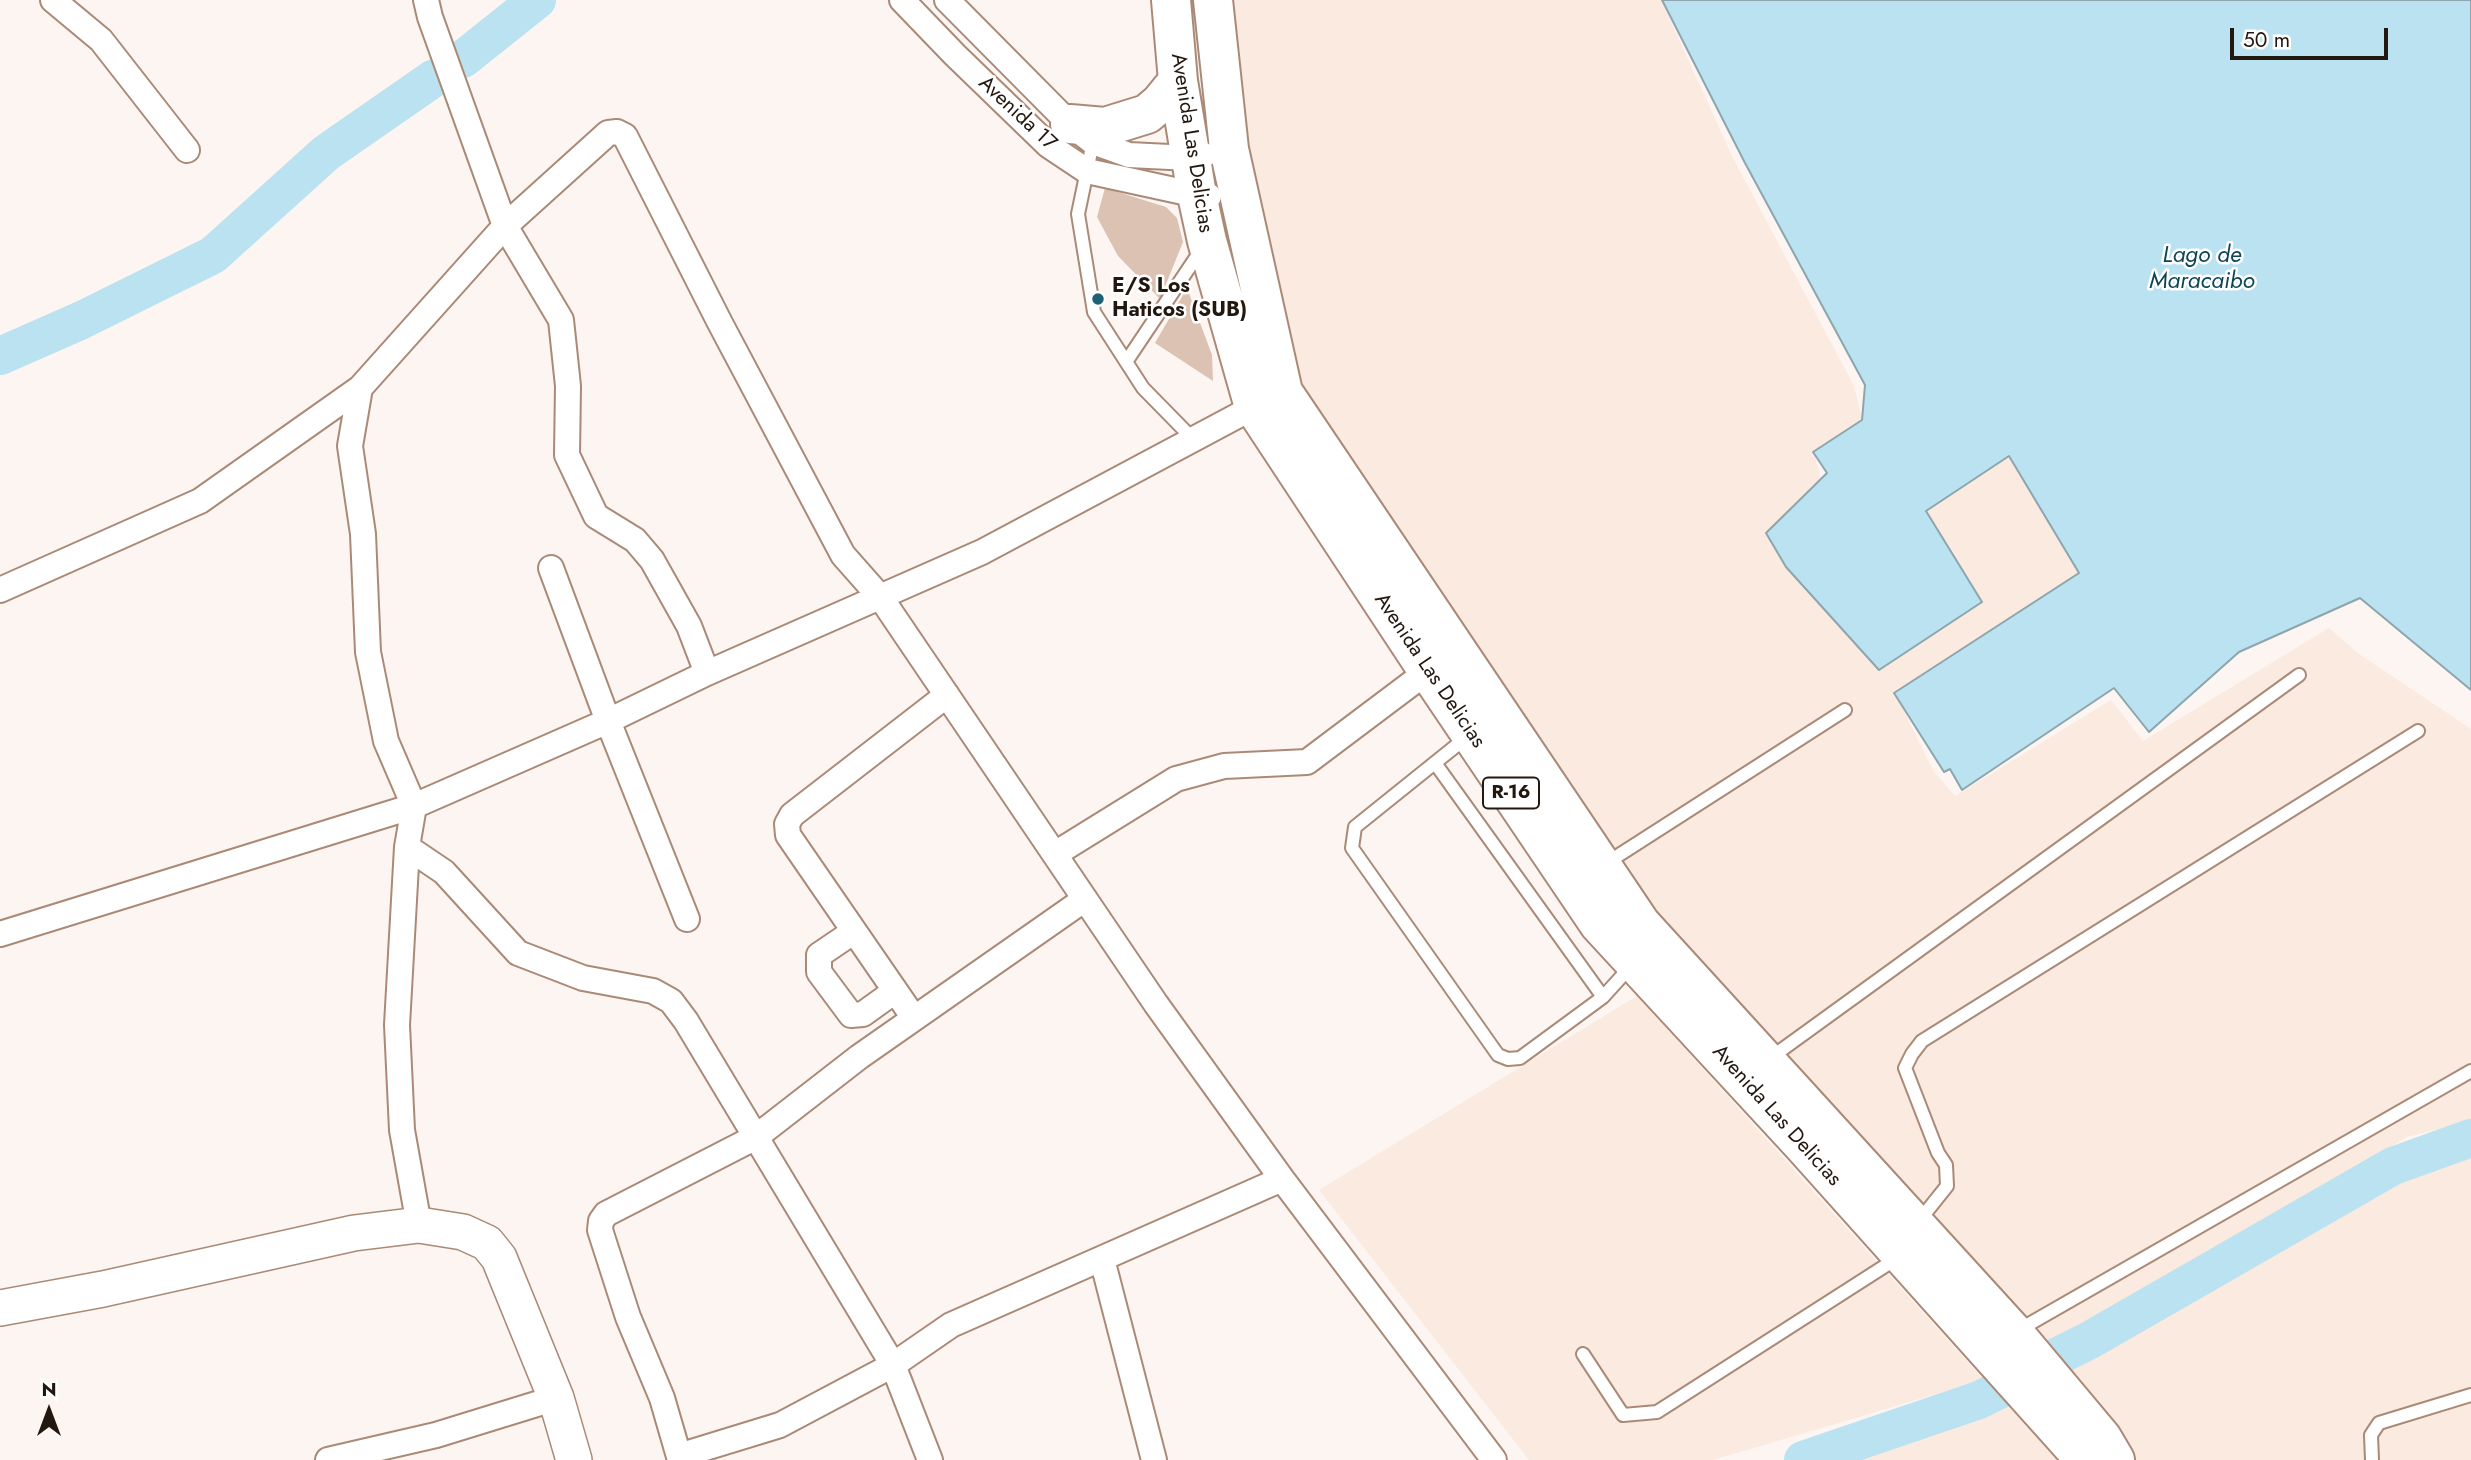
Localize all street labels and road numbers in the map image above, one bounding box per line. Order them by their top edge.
street label: Avenida Las Delicias [1164,52,1218,234]
street label: Avenida 17 [973,71,1061,157]
street label: Avenida Las Delicias [1368,589,1490,753]
road number: R-16 [1483,778,1539,808]
street label: Avenida Las Delicias [1706,1040,1846,1192]

